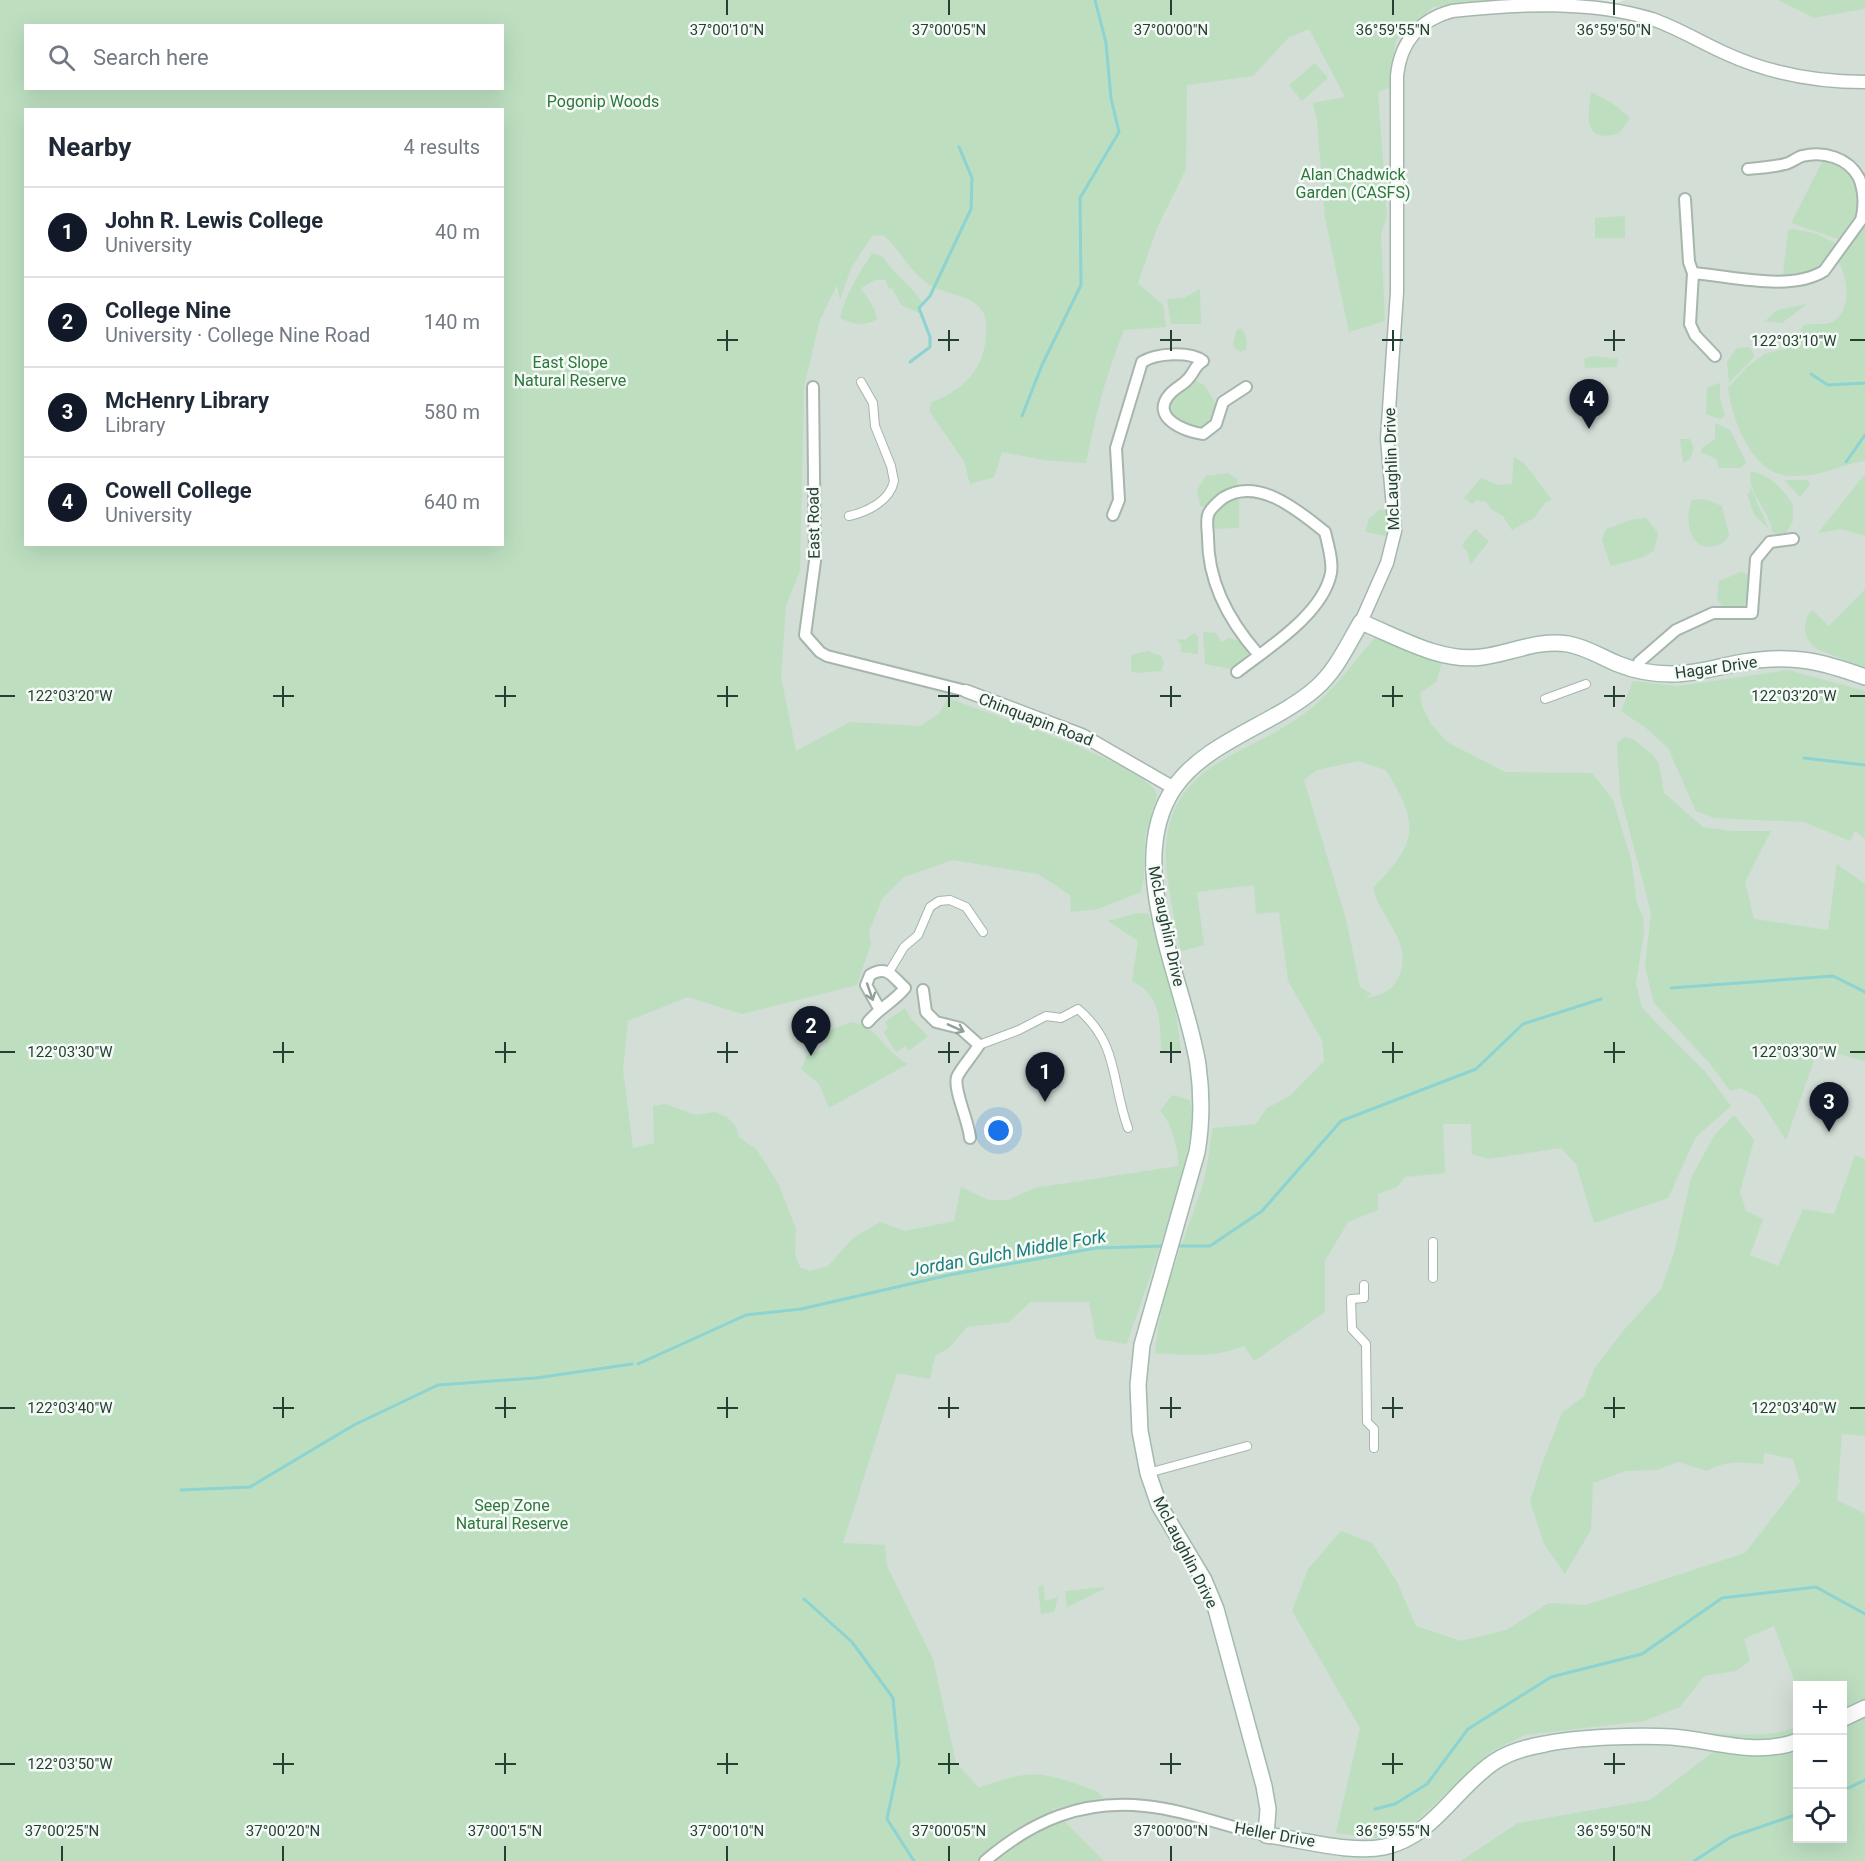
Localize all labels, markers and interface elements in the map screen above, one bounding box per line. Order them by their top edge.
text: 37°00'10"N [690,21,764,39]
text: 37°00'05"N [912,21,986,39]
text: 37°00'00"N [1134,21,1208,39]
text: 36°59'55"N [1356,21,1430,39]
text: 36°59'50"N [1577,21,1651,39]
search box [24,24,504,90]
icon: search [45,41,78,74]
text: Search here [93,45,209,70]
park label: Pogonip Woods [547,92,659,111]
text: Nearby [48,132,131,162]
text: 4 results [404,135,480,159]
park label: Alan Chadwick Garden (CASFS) [1296,165,1410,202]
text: John R. Lewis College [105,208,323,233]
text: 1 [62,220,73,244]
text: 40 m [435,220,480,244]
text: University [105,233,192,257]
text: College Nine [105,298,231,323]
text: 2 [62,310,73,334]
text: 140 m [424,310,480,334]
text: University · College Nine Road [105,323,370,347]
text: 122°03'10"W [1751,332,1837,350]
park label: East Slope Natural Reserve [514,353,626,390]
pin: 4 [1570,380,1608,429]
text: McHenry Library [105,388,269,413]
text: 3 [62,400,73,424]
text: 580 m [424,400,480,424]
street label: McLaughlin Drive [1380,407,1403,531]
text: Library [105,413,166,437]
text: Cowell College [105,478,252,503]
street label: East Road [803,487,824,559]
text: 4 [62,490,73,514]
text: 640 m [424,490,480,514]
text: University [105,503,192,527]
street label: Hagar Drive [1674,652,1759,683]
text: 122°03'20"W [27,687,113,705]
text: 122°03'20"W [1751,687,1837,705]
street label: Chinquapin Road [976,689,1096,750]
street label: McLaughlin Drive [1144,864,1189,988]
one-way arrow [865,982,876,1001]
pin: 2 [792,1006,830,1056]
one-way arrow [947,1023,965,1035]
text: 122°03'30"W [27,1043,113,1061]
text: 122°03'30"W [1751,1043,1837,1061]
pin: 1 [1026,1052,1064,1102]
pin: 3 [1810,1082,1848,1132]
your location [984,1116,1013,1145]
water label: Jordan Gulch Middle Fork [908,1225,1109,1280]
text: 122°03'40"W [27,1399,113,1417]
text: 122°03'40"W [1751,1399,1837,1417]
street label: McLaughlin Drive [1149,1493,1222,1611]
park label: Seep Zone Natural Reserve [456,1496,568,1533]
map controls [1793,1681,1847,1843]
button: + [1793,1681,1847,1735]
button: − [1793,1735,1847,1789]
text: 122°03'50"W [27,1755,113,1773]
button: locate [1793,1789,1847,1843]
street label: Heller Drive [1233,1818,1317,1851]
text: 37°00'25"N [25,1822,99,1840]
text: 37°00'20"N [246,1822,320,1840]
text: 37°00'15"N [468,1822,542,1840]
text: 37°00'10"N [690,1822,764,1840]
text: 37°00'05"N [912,1822,986,1840]
text: 37°00'00"N [1134,1822,1208,1840]
text: 36°59'55"N [1356,1822,1430,1840]
text: 36°59'50"N [1577,1822,1651,1840]

